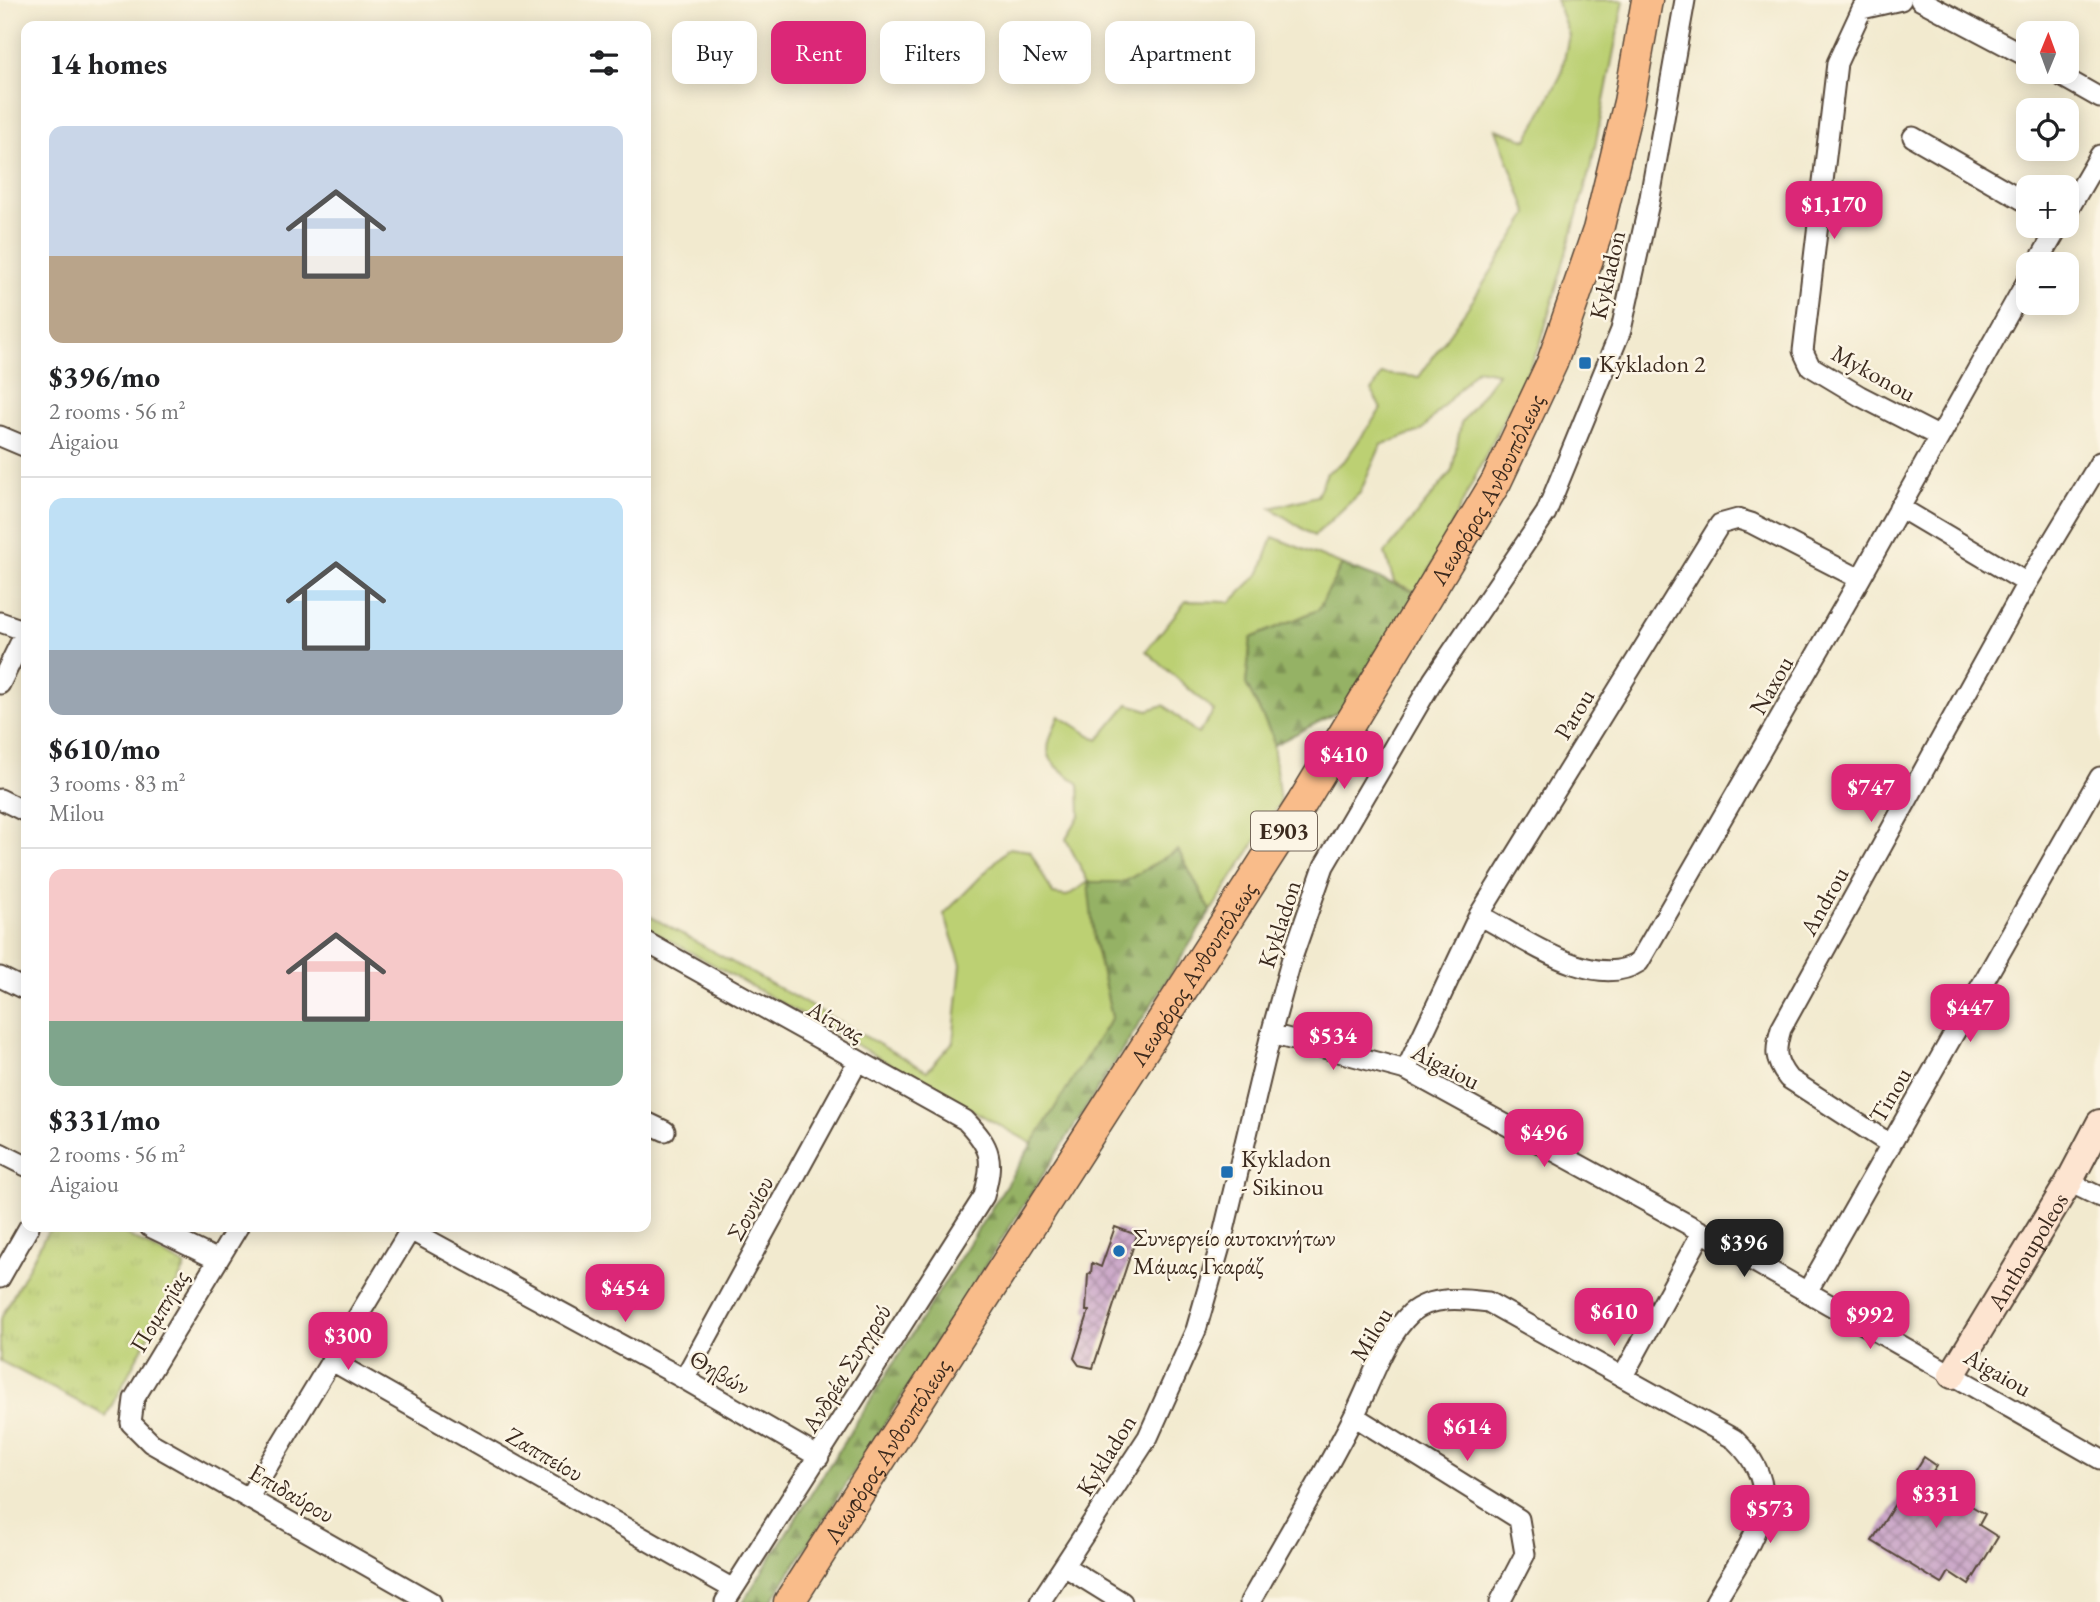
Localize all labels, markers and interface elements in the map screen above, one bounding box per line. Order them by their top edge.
chip: Buy [672,21,757,84]
chip: Rent [771,21,866,84]
chip: Filters [880,21,985,84]
chip: New [999,21,1091,84]
chip: Apartment [1105,21,1255,84]
north arrow [2016,21,2079,84]
map controls [2016,21,2079,315]
text: 14 homes [49,44,167,83]
icon: filters [585,44,623,82]
button: locate [2016,98,2079,161]
icon: home [273,171,399,297]
button: + [2016,175,2079,238]
pin: $1,170 [1777,182,1891,241]
text: $1,170 [1802,189,1866,219]
street label: Kykladon [1582,227,1632,322]
button: − [2016,252,2079,315]
street label: Mykonou [1826,337,1922,409]
place label: Kykladon 2 [1599,348,1706,379]
marker: Kykladon 2 [1577,355,1593,371]
text: $396/mo [49,357,160,396]
street label: Λεωφόρος Ανθουπόλεως [1422,388,1551,591]
text: 2 rooms · 56 m² [49,396,186,426]
text: Aigaiou [49,426,119,456]
icon: home [273,543,399,669]
street label: Naxou [1742,650,1800,720]
street label: Parou [1547,683,1601,745]
text: $610/mo [49,729,160,768]
pin: $410 [1303,732,1385,791]
text: $410 [1320,739,1368,769]
pin: $747 [1830,764,1912,824]
text: 3 rooms · 83 m² [49,768,186,798]
text: $747 [1847,772,1895,802]
text: Milou [49,798,104,828]
road number: E903 [1251,811,1317,850]
street label: Androu [1792,861,1856,942]
street label: Λεωφόρος Ανθουπόλεως [1121,875,1263,1072]
street label: Kykladon [1250,876,1308,972]
icon: home [273,914,399,1040]
pin: $447 [1929,984,2011,1044]
street label: Αίτνας [801,992,870,1049]
text: $447 [1946,992,1994,1022]
pin: $534 [1292,1012,1374,1072]
text: $534 [1309,1020,1357,1050]
street label: Aigaiou [1406,1035,1486,1097]
street label: Tinou [1862,1061,1918,1128]
text: $331/mo [49,1100,160,1139]
pin: $496 [1503,1110,1585,1169]
text: $496 [1520,1117,1568,1147]
text: 2 rooms · 56 m² [49,1139,186,1169]
place label: Kykladon - Sikinou [1241,1143,1331,1202]
marker: Kykladon - Sikinou [1219,1164,1235,1180]
text: Aigaiou [49,1169,119,1199]
street label: Σουνίου [719,1170,781,1246]
street label: Anthoupoleos [1979,1186,2075,1316]
pin: $396 [1703,1220,1785,1279]
place label: Συνεργείο αυτοκινήτων Μάμας Γκαράζ [1133,1222,1336,1281]
text: $396 [1720,1227,1768,1257]
marker: Συνεργείο αυτοκινήτων Μάμας Γκαράζ [1111,1243,1127,1259]
street label: Πομπηϊας [122,1264,196,1358]
pin: $454 [584,1264,666,1324]
text: $454 [601,1272,649,1302]
pin: $610 [1573,1288,1655,1348]
pin: $992 [1829,1292,1911,1351]
text: $610 [1590,1296,1638,1326]
street label: Ανδρέα Συγγρού [794,1298,898,1439]
text: $992 [1846,1299,1894,1329]
street label: Milou [1343,1301,1399,1367]
pin: $300 [307,1312,389,1372]
text: $300 [324,1320,372,1350]
street label: Aigaiou [1958,1340,2038,1404]
street label: Θηβών [684,1342,756,1402]
street label: Λεωφόρος Ανθουπόλεως [815,1352,957,1550]
pin: $614 [1426,1404,1508,1463]
street label: Kykladon [1069,1408,1143,1501]
text: $614 [1443,1411,1491,1441]
street label: Ζαππείου [501,1420,589,1488]
street label: Επιδαύρου [244,1456,340,1530]
pin: $331 [1895,1470,1977,1530]
text: $331 [1912,1478,1960,1508]
pin: $573 [1729,1486,1811,1545]
text: $573 [1746,1493,1794,1523]

